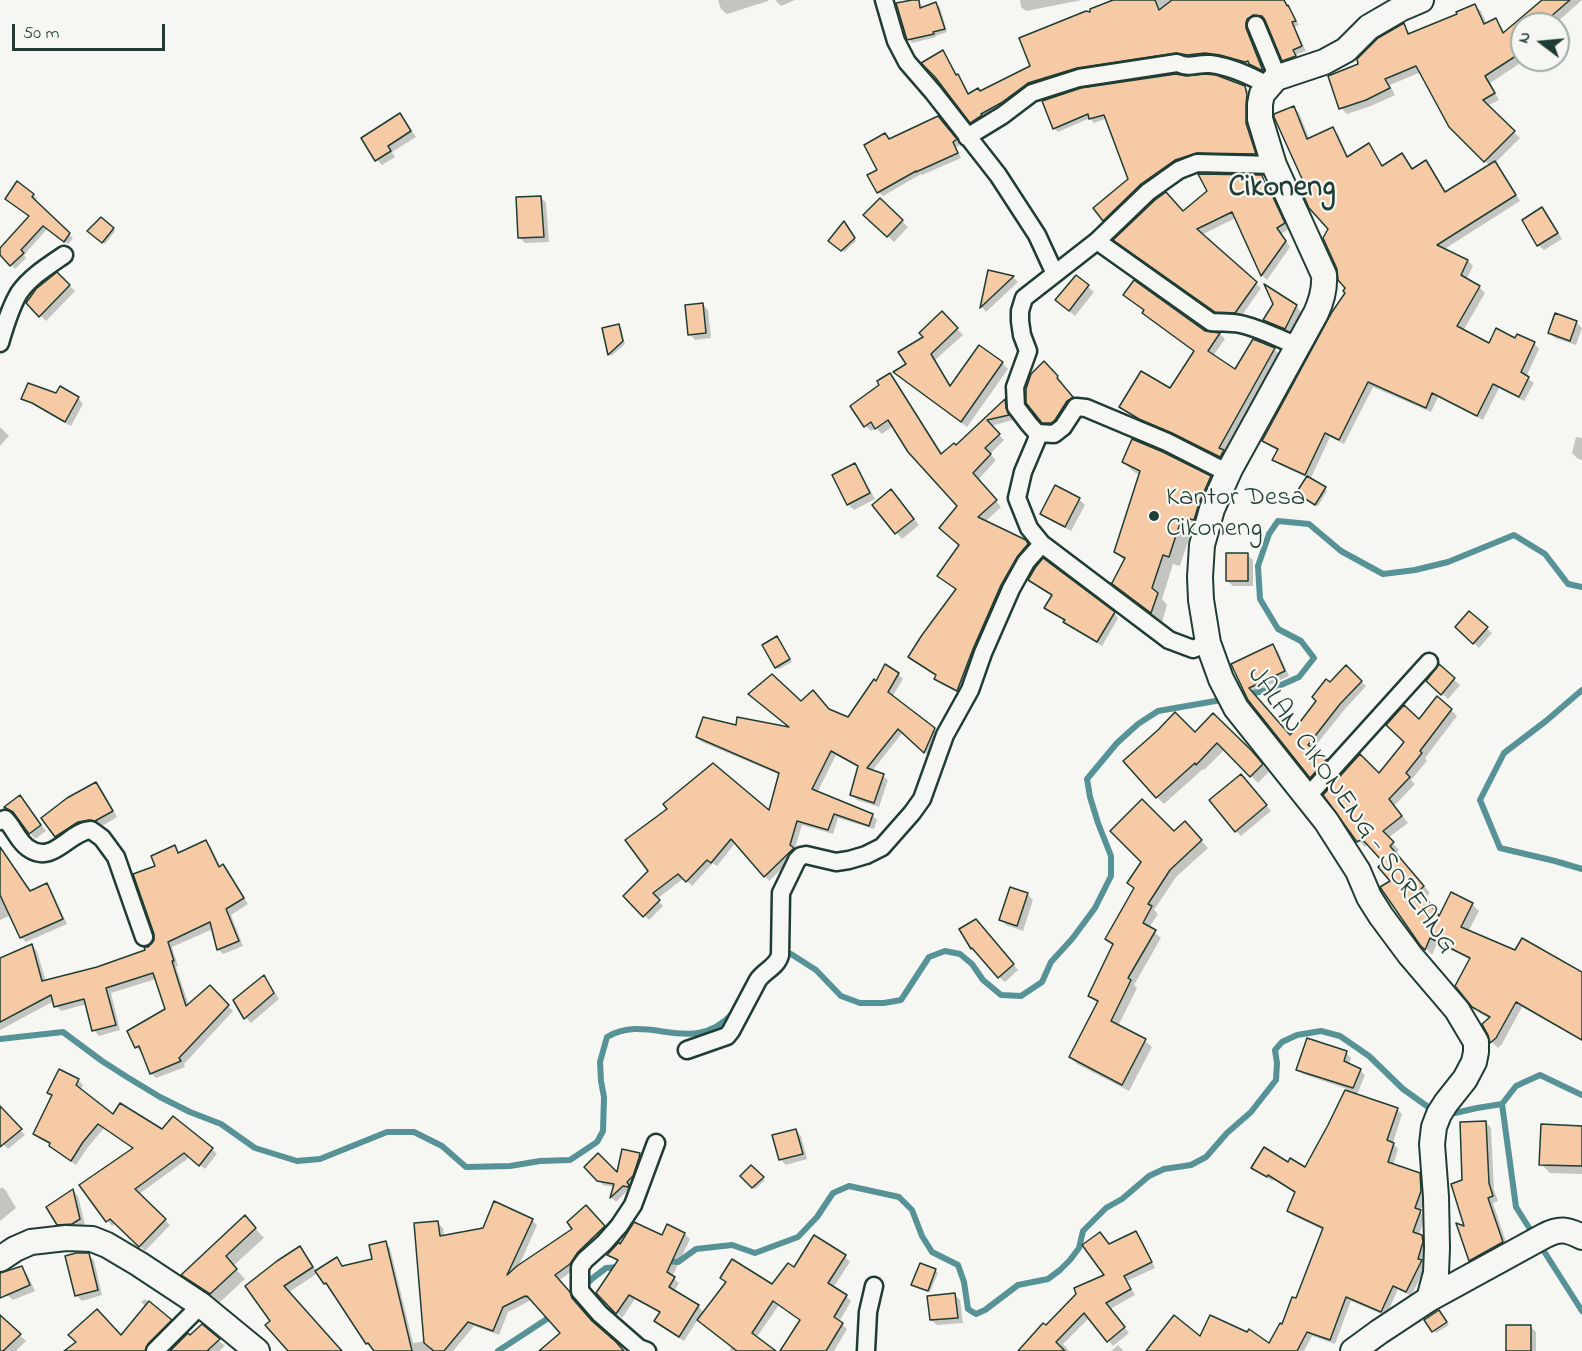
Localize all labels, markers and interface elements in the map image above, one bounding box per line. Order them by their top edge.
scale bar [15,12,168,50]
north arrow [1510,12,1570,72]
text: 50 m [23,21,60,47]
text: N [1512,29,1538,46]
district label: Cikoneng [1228,172,1336,208]
place label: Kantor Desa Cikoneng [1166,484,1305,547]
marker: Kantor Desa Cikoneng [1147,509,1161,523]
street label: JALAN CIKONENG - SOREANG [1238,661,1462,961]

